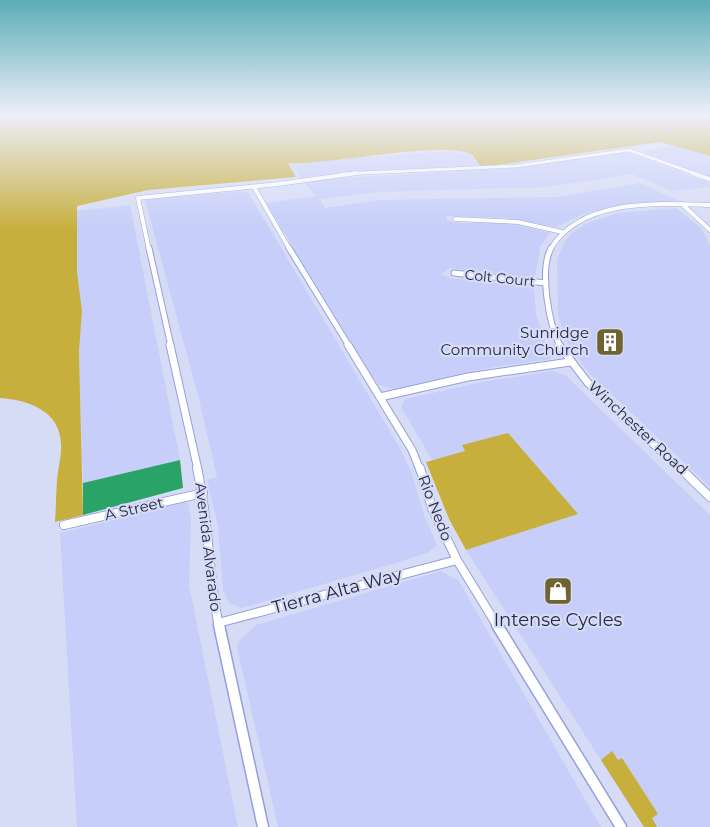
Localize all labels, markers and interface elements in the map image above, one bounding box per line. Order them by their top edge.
street label: Colt Court [464,265,536,291]
place label: Sunridge Community Church [441,323,589,359]
building icon: Sunridge Community Church [594,326,626,358]
street label: Winchester Road [585,377,692,479]
street label: Rio Nedo [414,472,457,543]
street label: Avenida Alvarado [191,481,226,612]
street label: A Street [102,493,165,525]
street label: Tierra Alta Way [270,563,405,619]
shop icon: Intense Cycles [542,575,574,607]
place label: Intense Cycles [494,609,623,631]

